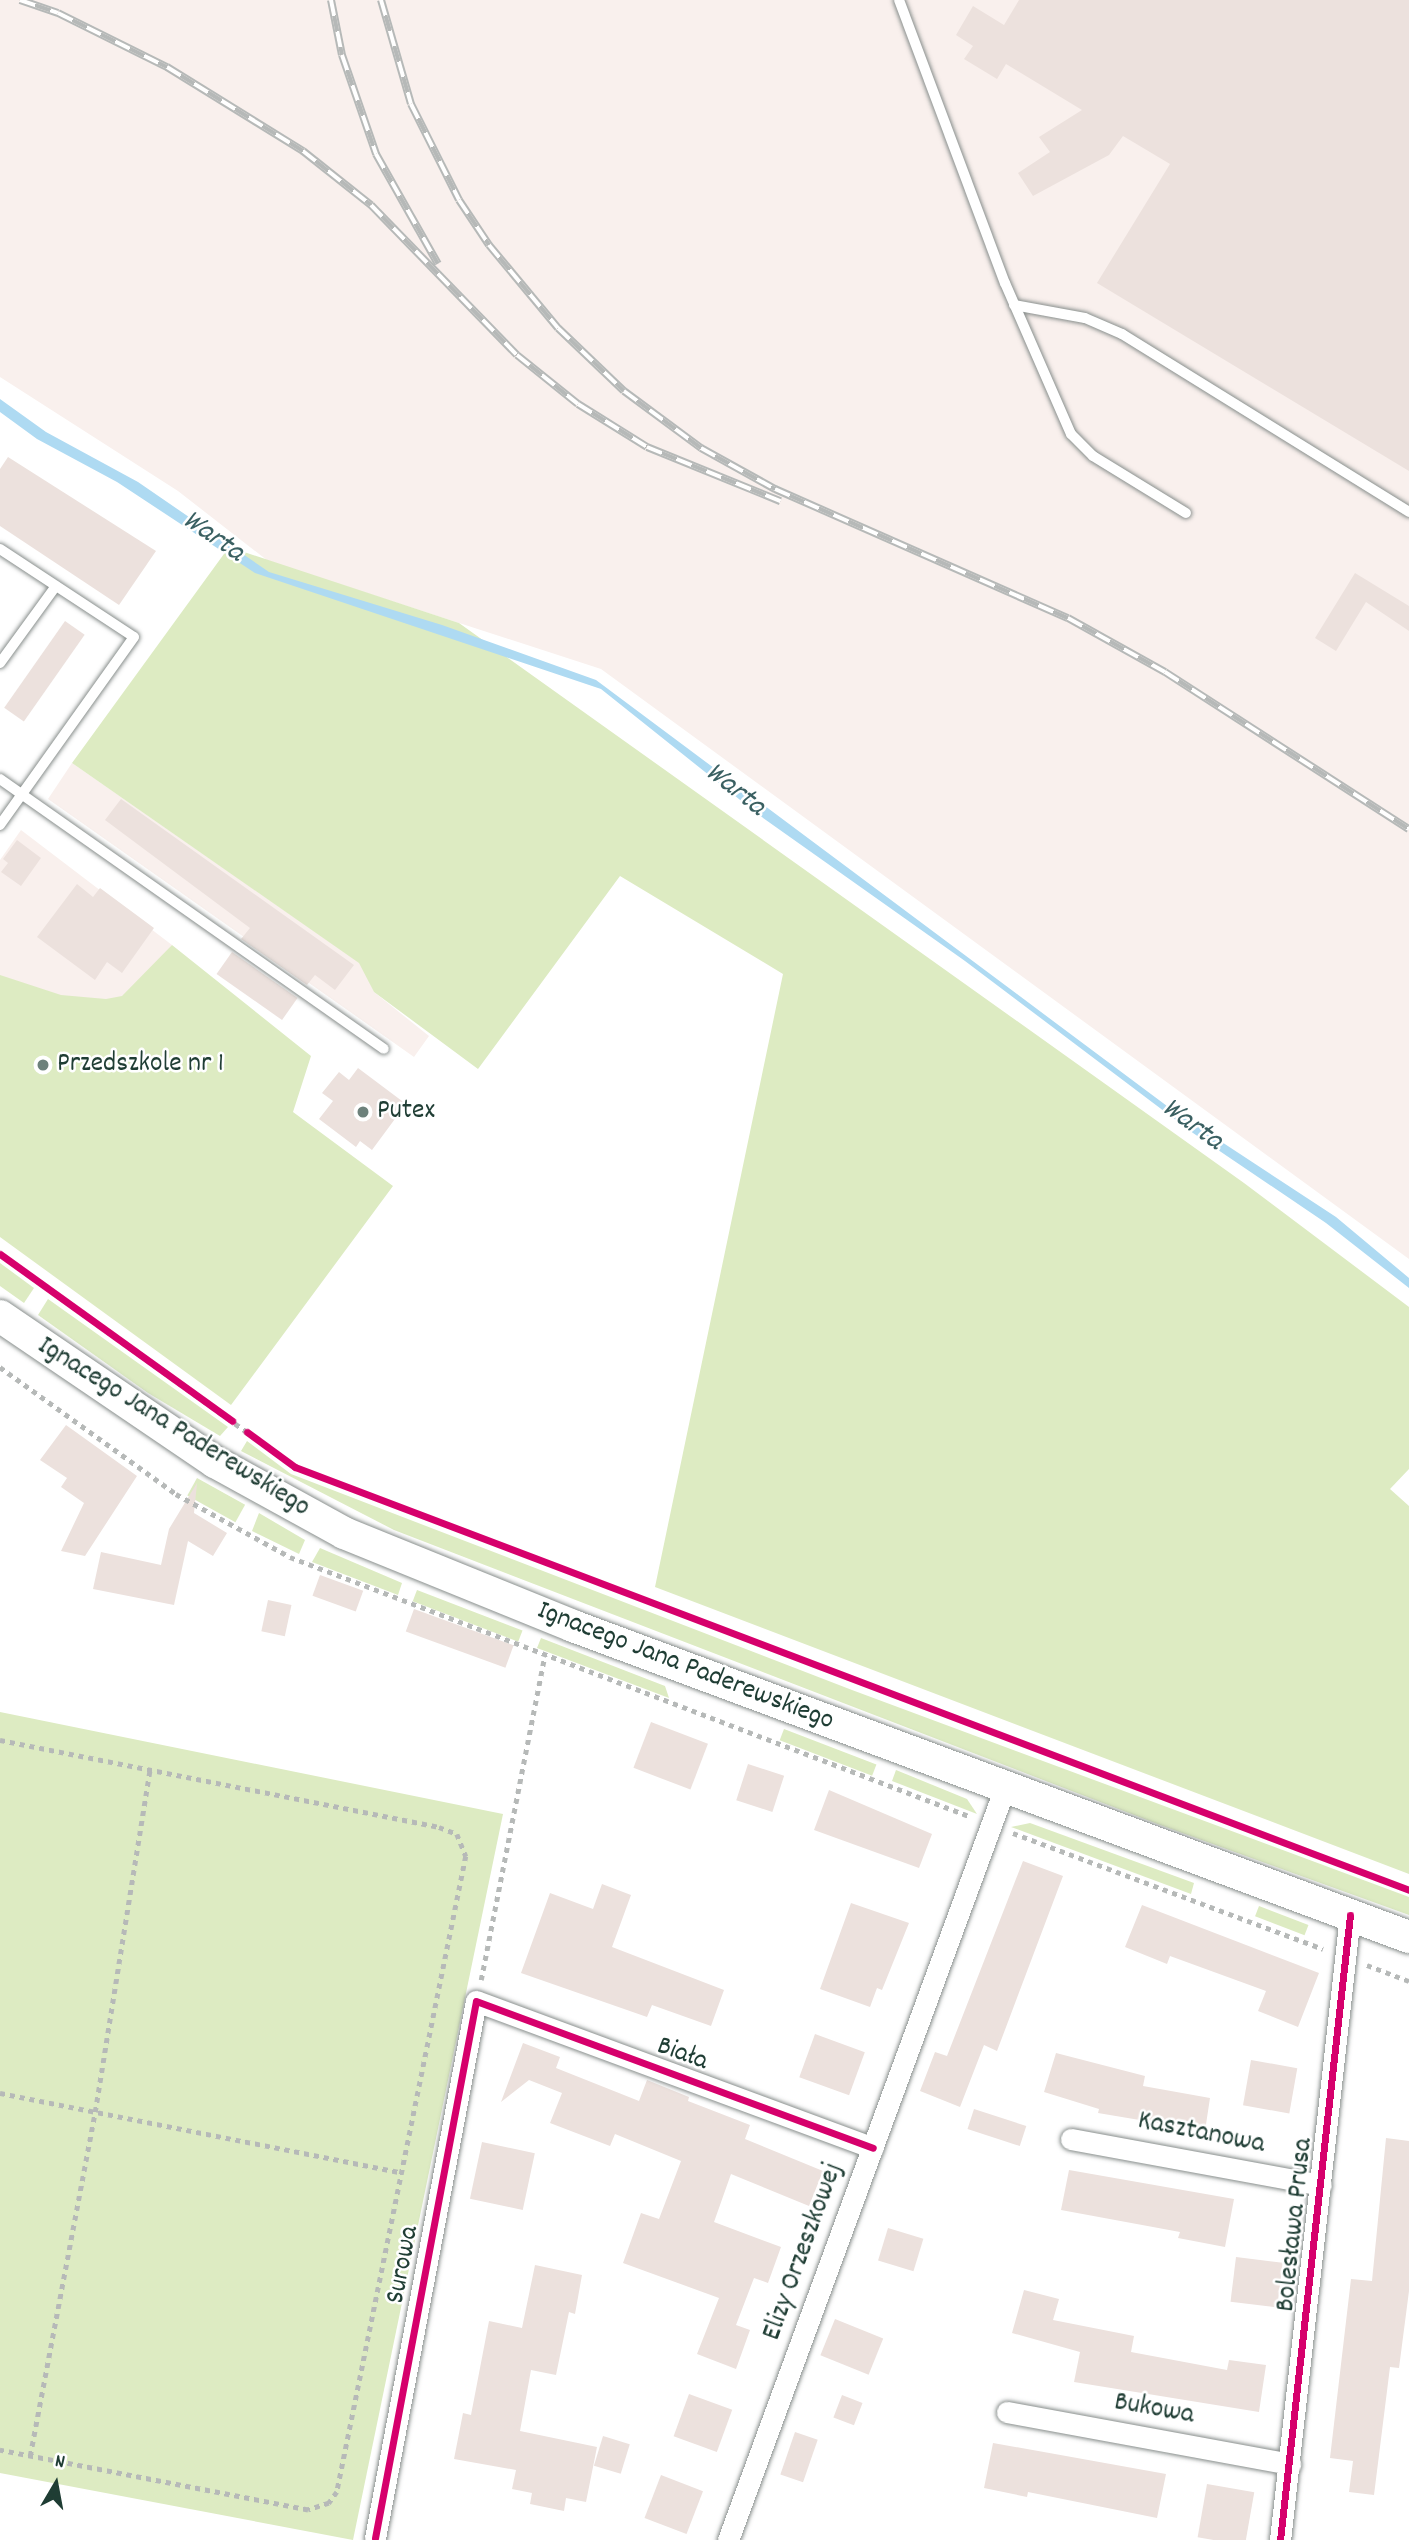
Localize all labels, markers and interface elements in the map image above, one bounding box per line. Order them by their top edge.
water label: Warta [174,504,250,572]
water label: Warta [696,756,772,826]
place label: Przedszkole nr 1 [57,1048,224,1082]
marker: Przedszkole nr 1 [35,1057,51,1073]
water label: Warta [1153,1092,1229,1160]
place label: Putex [377,1095,435,1129]
marker: Putex [355,1104,371,1120]
street label: Ignacego Jana Paderewskiego [31,1330,315,1526]
street label: Ignacego Jana Paderewskiego [532,1595,838,1739]
street label: Biała [652,2030,712,2080]
street label: Kasztanowa [1135,2105,1267,2163]
street label: Bolesława Prusa [1270,2137,1322,2313]
street label: Elizy Orzeszkowej [756,2159,852,2345]
street label: Surowa [380,2223,428,2307]
street label: Bukowa [1111,2386,1197,2434]
north arrow [21,2449,91,2519]
text: N [53,2449,67,2477]

